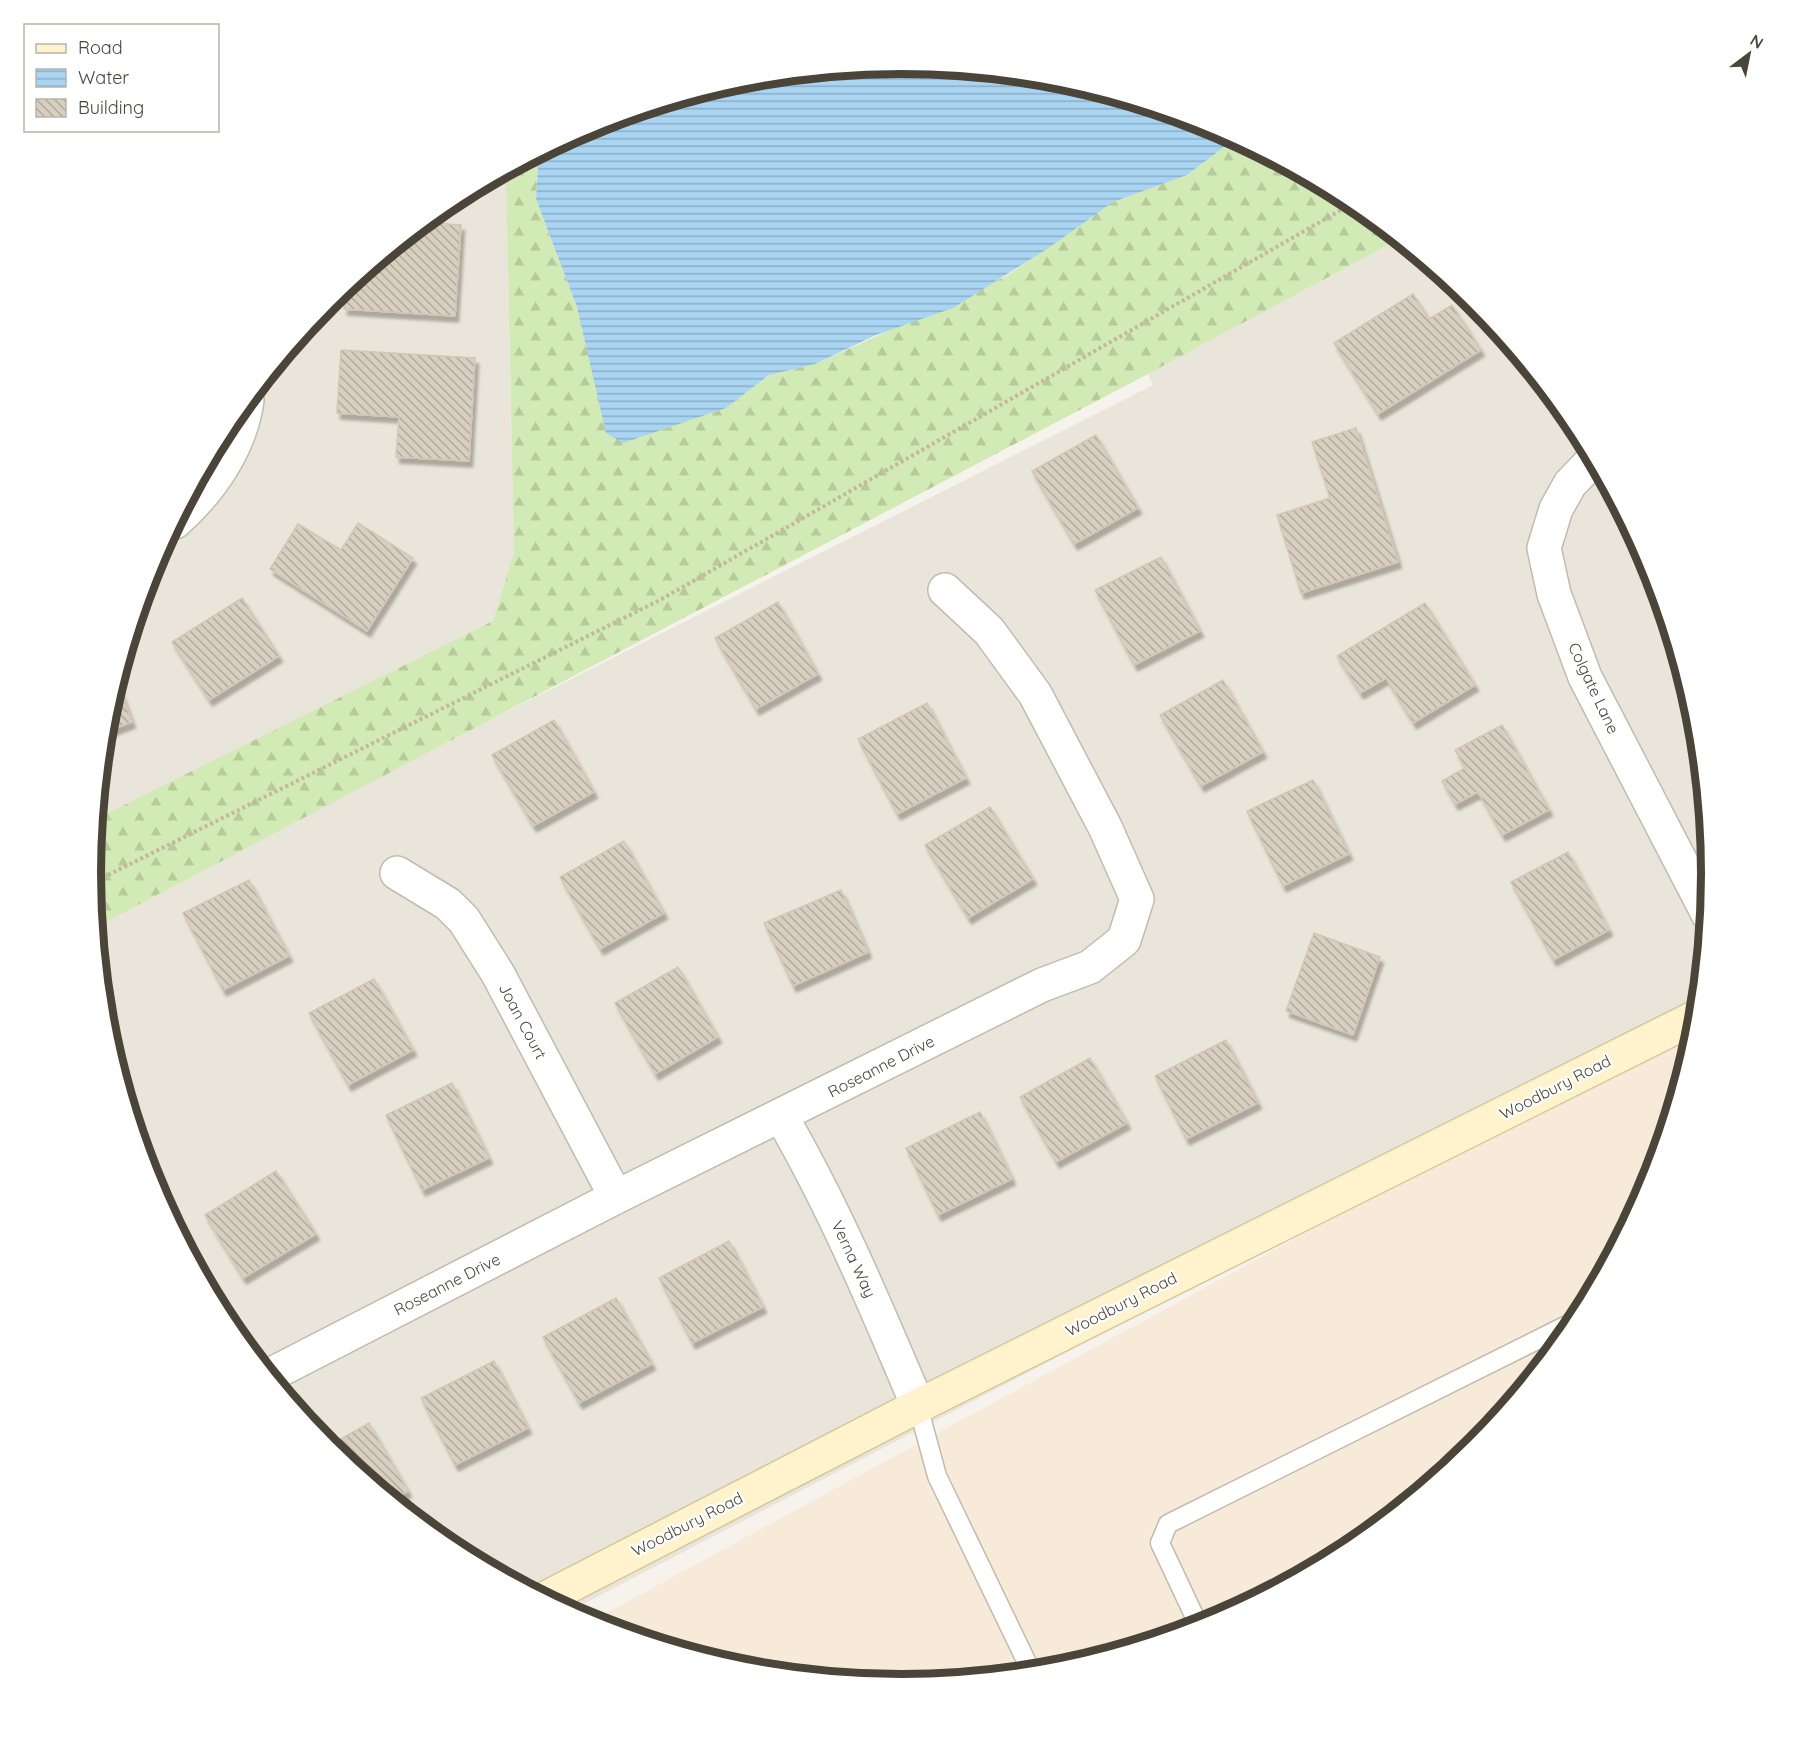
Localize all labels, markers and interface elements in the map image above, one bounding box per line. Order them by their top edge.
legend [24,24,219,132]
north arrow [1719,24,1779,84]
text: N [1747,30,1767,53]
text: Road [78,36,123,59]
text: Water [78,66,129,89]
text: Building [78,96,144,119]
street label: Colgate Lane [1564,639,1624,737]
street label: Joan Court [495,980,551,1062]
street label: Roseanne Drive [824,1031,938,1101]
street label: Woodbury Road [1496,1050,1614,1124]
street label: Verna Way [827,1217,881,1301]
street label: Roseanne Drive [390,1249,504,1319]
street label: Woodbury Road [1062,1267,1180,1341]
street label: Woodbury Road [628,1487,746,1561]

